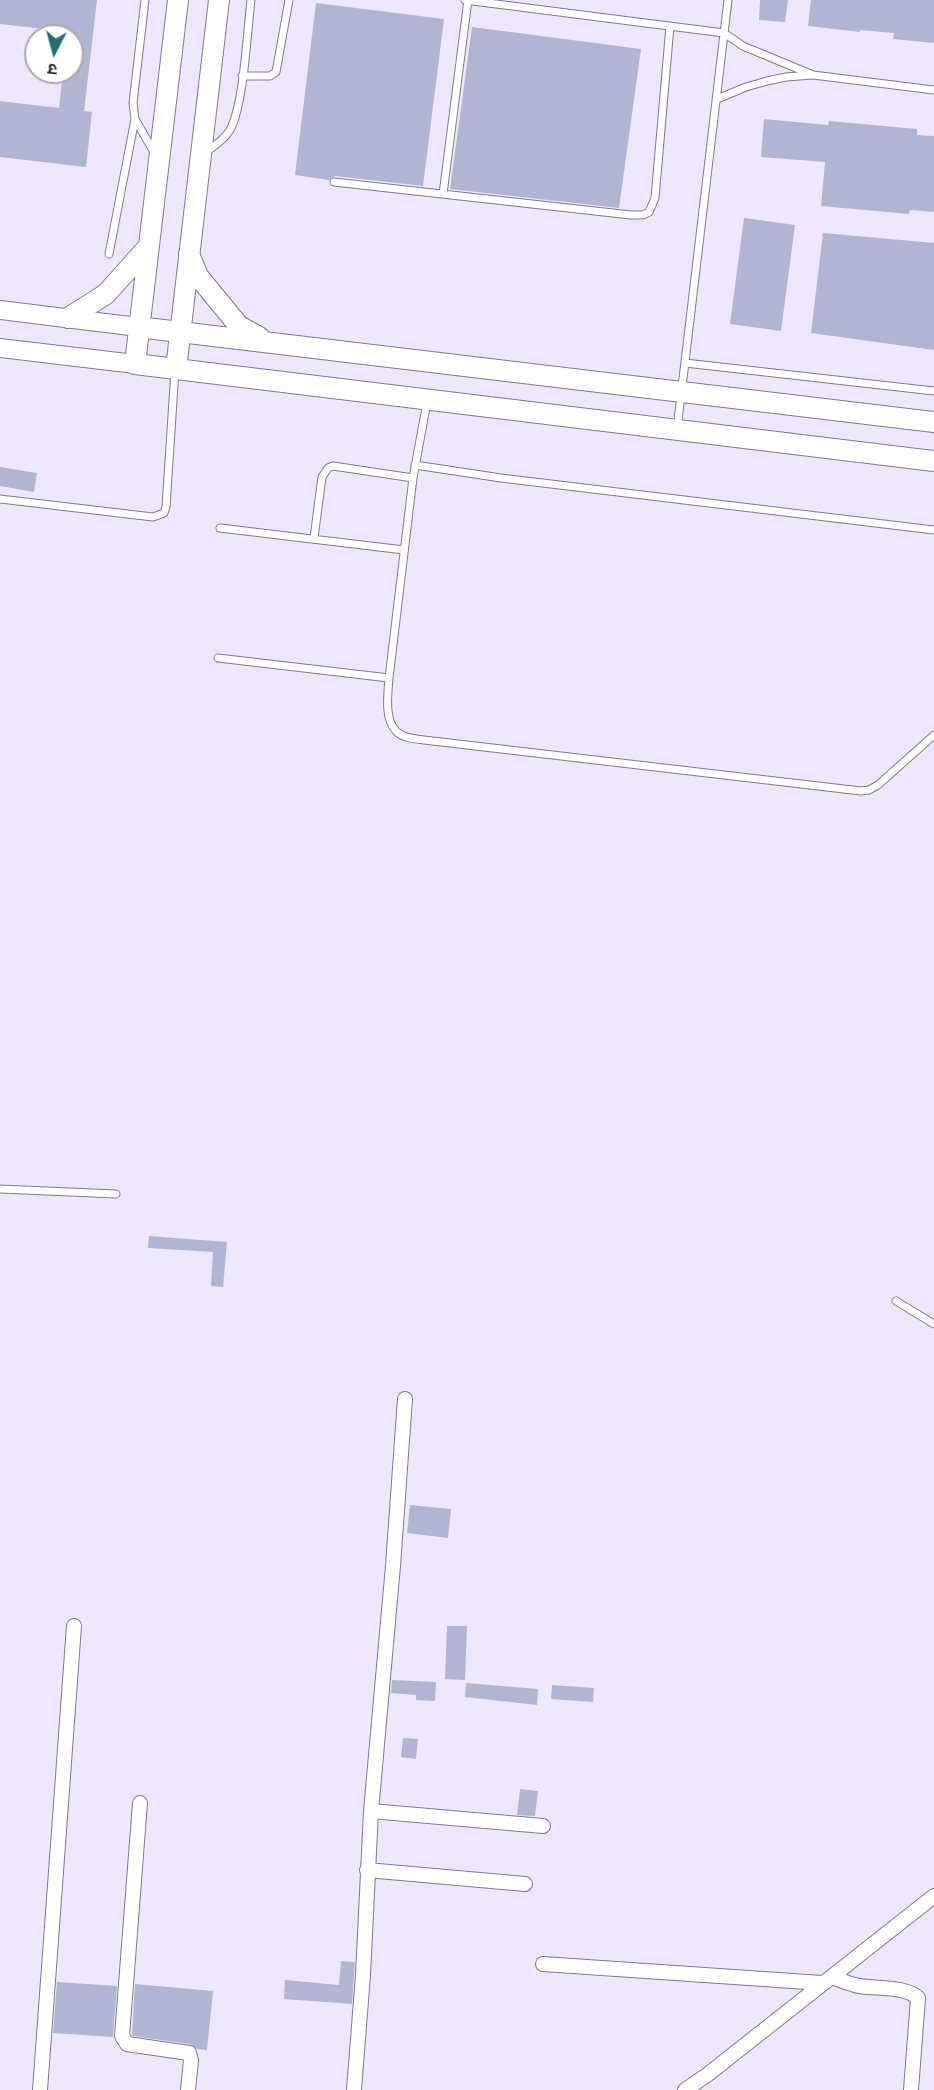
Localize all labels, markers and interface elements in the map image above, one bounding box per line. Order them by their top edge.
north arrow [24,24,84,84]
text: उ [47,60,58,80]

